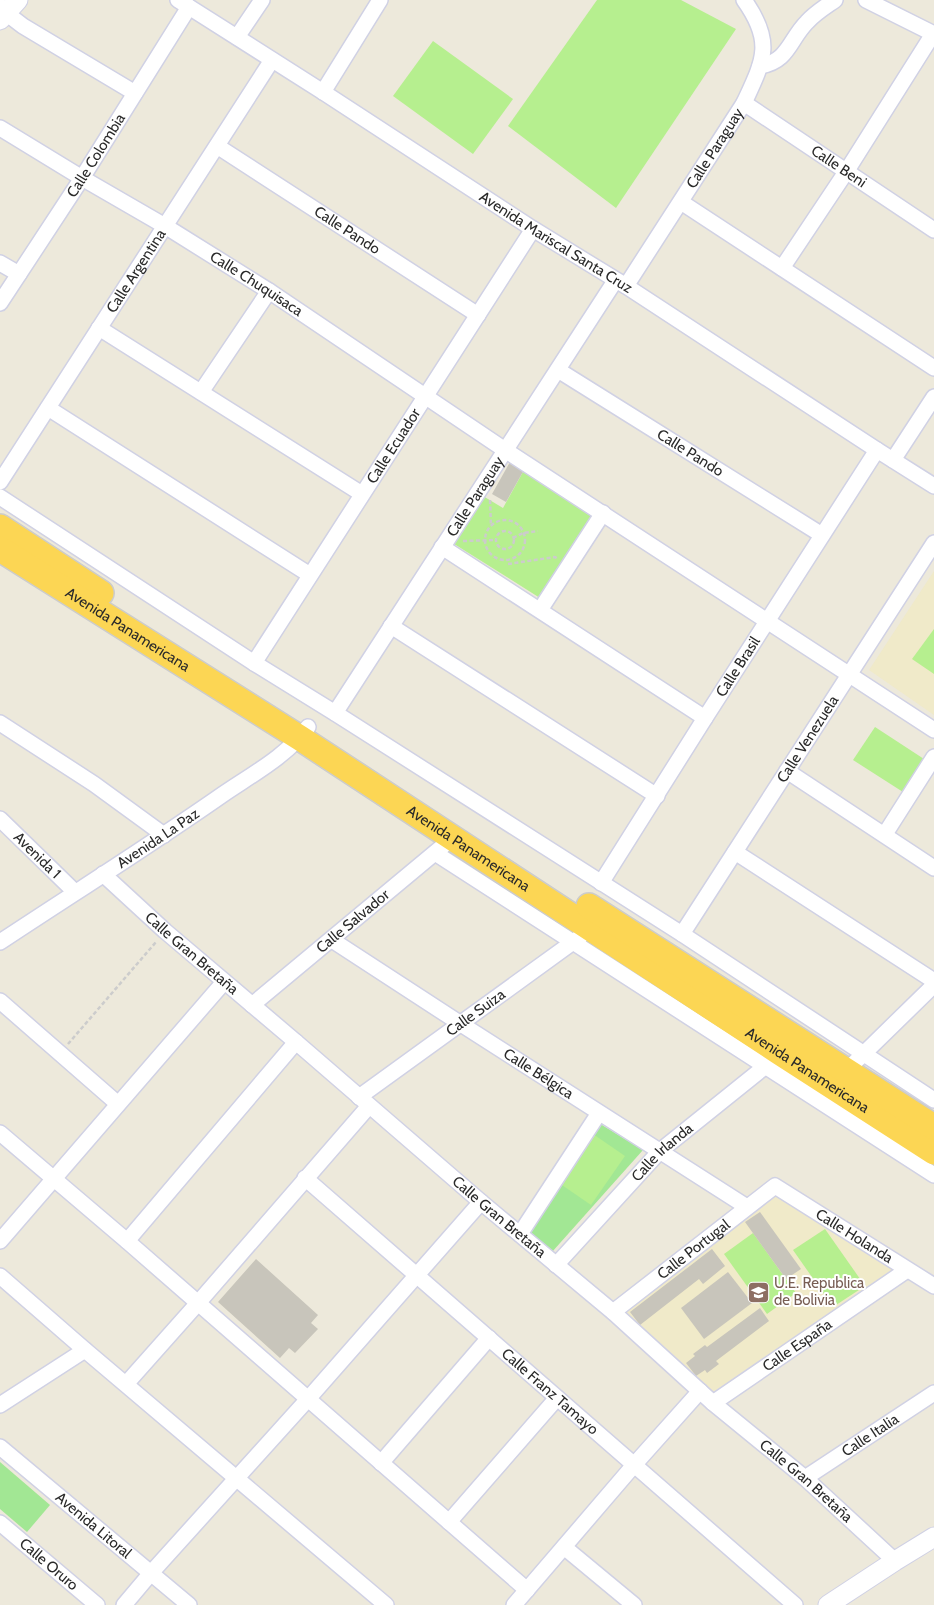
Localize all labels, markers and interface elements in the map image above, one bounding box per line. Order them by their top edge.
street label: Calle Paraguay [682,104,748,192]
street label: Calle Colombia [63,110,129,201]
street label: Calle Beni [808,141,870,191]
street label: Avenida Mariscal Santa Cruz [476,188,636,297]
street label: Calle Pando [311,202,384,258]
street label: Calle Argentina [102,225,170,316]
street label: Calle Chuquisaca [207,247,307,321]
street label: Calle Ecuador [363,405,424,487]
street label: Calle Pando [654,425,727,480]
street label: Calle Paraguay [443,453,508,540]
street label: Avenida Panamericana [62,584,194,676]
street label: Calle Brasil [712,633,764,700]
street label: Calle Venezuela [773,691,843,786]
street label: Avenida Panamericana [403,802,534,896]
street label: Avenida La Paz [114,805,203,872]
street label: Avenida 1 [10,828,65,882]
street label: Calle Salvador [312,885,393,957]
street label: Calle Gran Bretaña [141,908,243,999]
street label: Calle Suiza [443,985,509,1040]
street label: Avenida Panamericana [742,1024,873,1117]
street label: Calle Bélgica [500,1045,578,1103]
street label: Calle Irlanda [628,1119,697,1185]
street label: Calle Gran Bretaña [449,1172,550,1262]
street label: Calle Holanda [812,1205,897,1267]
street label: Calle Portugal [654,1215,734,1283]
place label: U.E. Republica de Bolivia [774,1274,865,1309]
school or university icon: U.E. Republica de Bolivia [746,1280,770,1304]
street label: Calle España [759,1315,836,1375]
street label: Calle Franz Tamayo [498,1345,602,1439]
street label: Calle Italia [838,1409,903,1460]
street label: Calle Gran Bretaña [756,1436,857,1527]
street label: Avenida Litoral [52,1488,136,1562]
street label: Calle Oruro [16,1534,82,1594]

